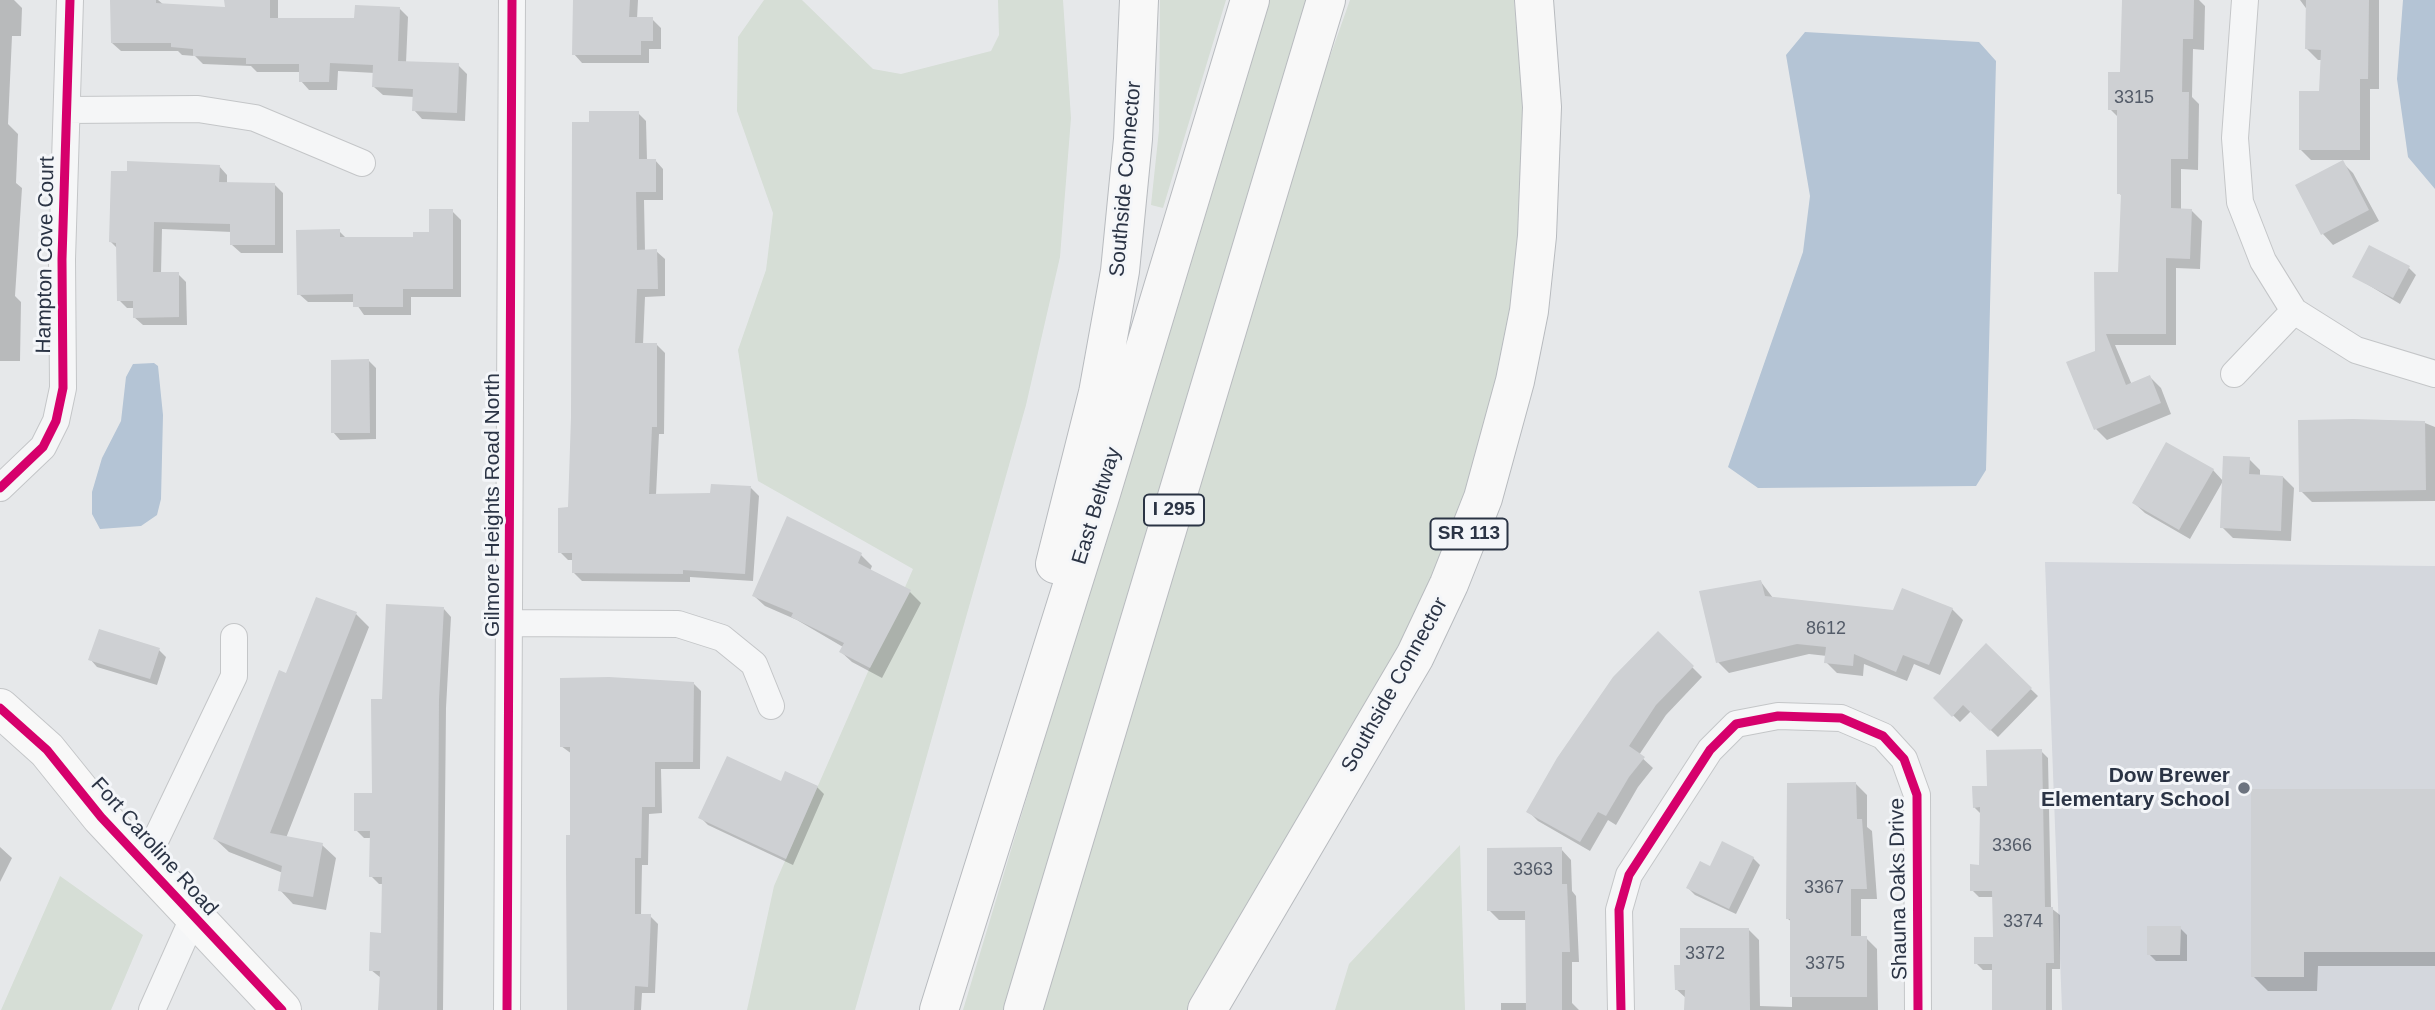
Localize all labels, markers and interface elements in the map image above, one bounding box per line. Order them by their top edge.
street label: Southside Connector [1105,80,1147,278]
house number: 3315 [2114,87,2154,109]
street label: Hampton Cove Court [32,156,60,354]
street label: Gilmore Heights Road North [480,373,506,637]
street label: East Beltway [1067,444,1127,568]
road number: I 295 [1144,495,1204,526]
road number: SR 113 [1430,519,1508,550]
street label: Southside Connector [1336,593,1454,777]
house number: 8612 [1806,618,1846,640]
place label: Dow Brewer Elementary School [2041,763,2230,813]
street label: Fort Caroline Road [85,773,223,921]
marker: Dow Brewer Elementary School [2236,780,2252,796]
street label: Shauna Oaks Drive [1885,798,1913,980]
house number: 3366 [1992,835,2032,857]
house number: 3363 [1513,859,1553,881]
house number: 3367 [1804,877,1844,899]
house number: 3374 [2003,911,2043,933]
house number: 3372 [1685,943,1725,965]
house number: 3375 [1805,953,1845,975]

